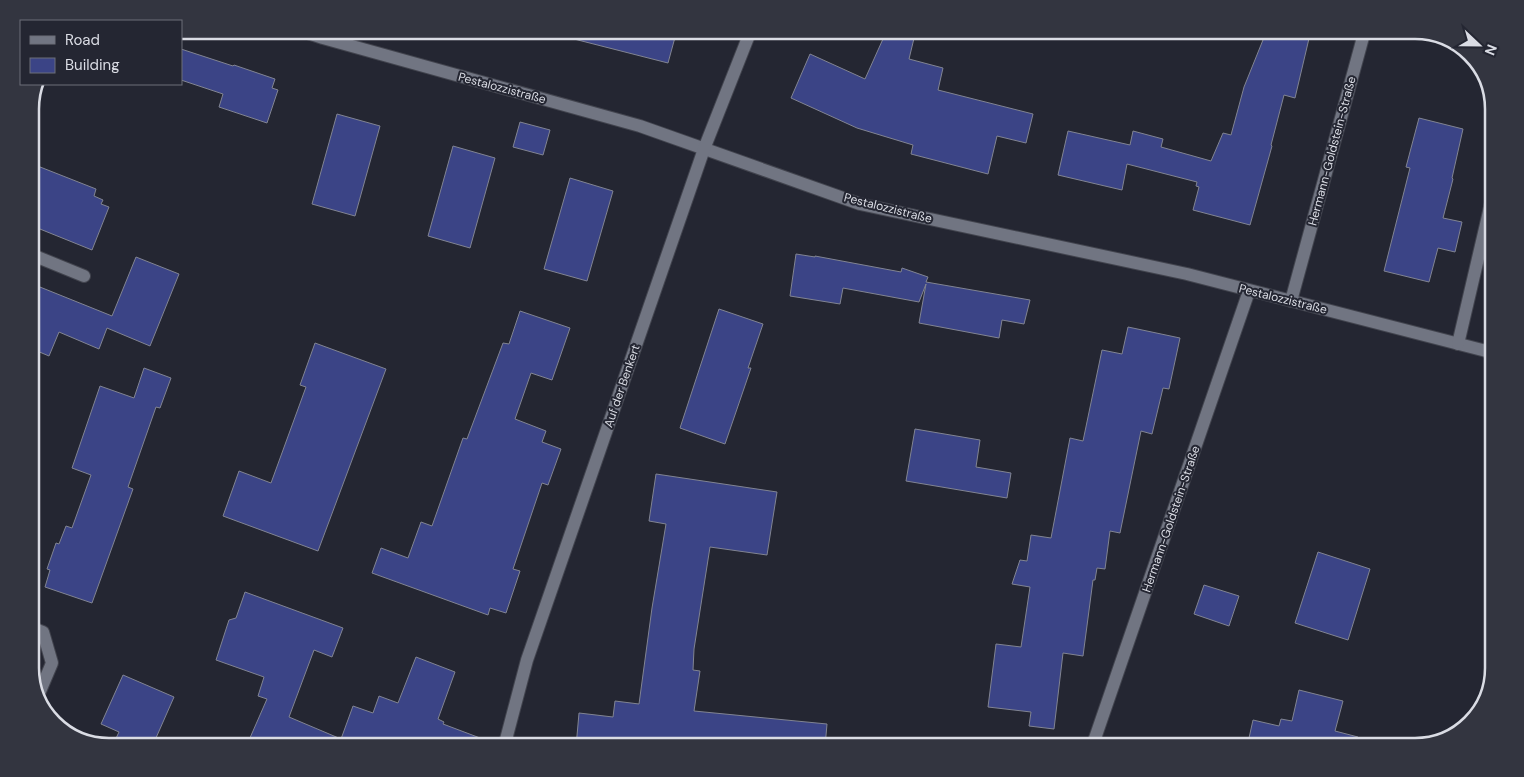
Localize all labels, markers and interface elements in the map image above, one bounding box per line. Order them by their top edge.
legend [20,20,182,85]
north arrow [1454,20,1504,70]
text: Road [65,30,100,50]
text: N [1481,42,1501,58]
text: Building [65,55,120,75]
street label: Pestalozzistraße [456,69,548,107]
street label: Hermann-Goldstein-Straße [1304,74,1360,227]
street label: Pestalozzistraße [842,189,934,227]
street label: Pestalozzistraße [1237,280,1329,318]
street label: Auf der Benkert [600,342,644,429]
street label: Hermann-Goldstein-Straße [1138,443,1204,594]

